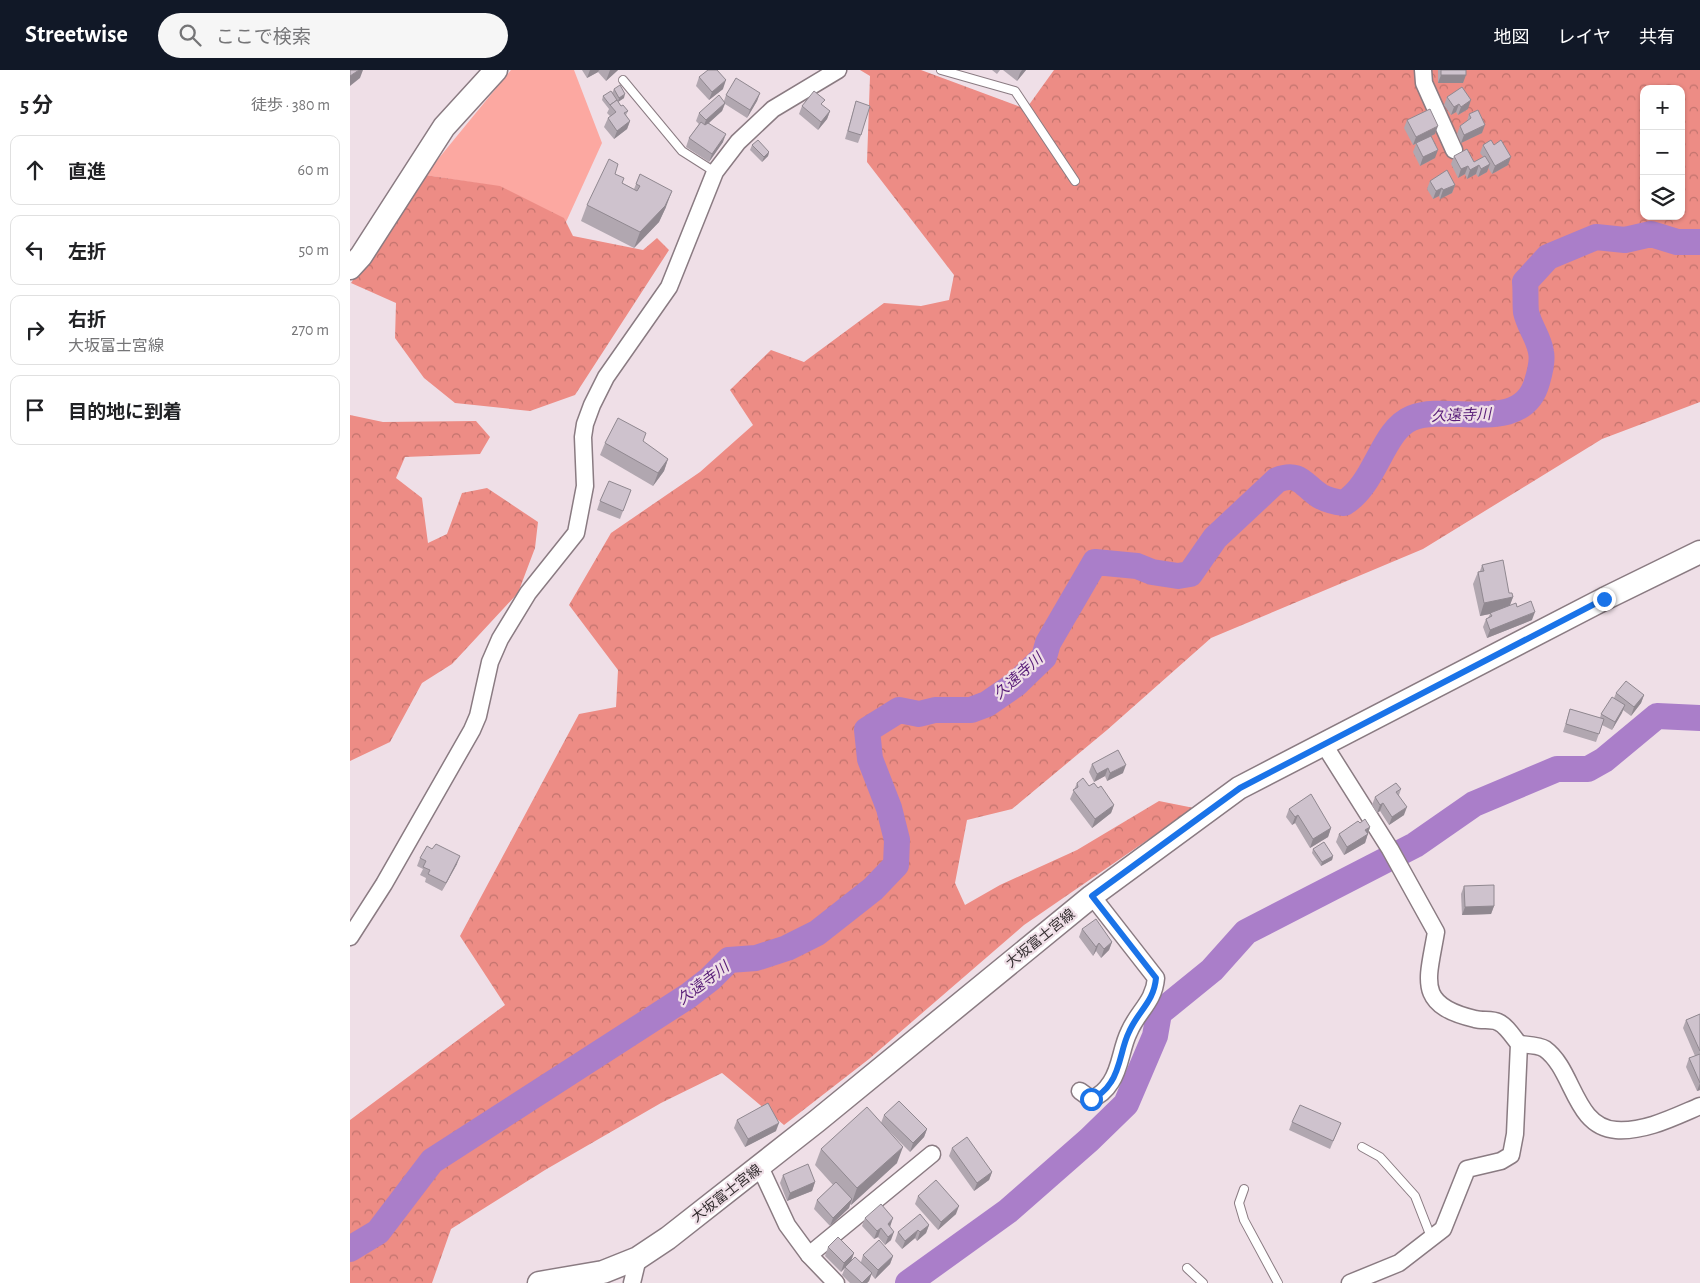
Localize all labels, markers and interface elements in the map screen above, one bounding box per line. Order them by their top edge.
search box [158,13,508,58]
icon: search [176,21,204,49]
text: Streetwise [25,23,128,47]
text: ここで検索 [216,28,311,47]
text: 地図 [1494,29,1530,47]
text: レイヤ [1558,29,1611,47]
text: 共有 [1639,29,1675,47]
map controls [1640,85,1685,220]
button: + [1640,85,1685,130]
text: 5 分 [20,95,53,116]
text: 徒歩 · 380 m [251,97,330,113]
button: − [1640,130,1685,175]
icon: ahead [21,156,49,184]
text: 60 m [298,162,329,178]
text: 直進 [68,163,106,182]
button: layers [1640,175,1685,220]
icon: left [21,236,49,264]
text: 50 m [298,242,329,258]
text: 左折 [68,243,106,262]
text: 右折 [68,311,106,330]
icon: right [21,316,49,344]
text: 270 m [291,322,329,338]
text: 大坂富士宮線 [68,338,164,354]
icon: arrive [21,396,49,424]
text: 目的地に到着 [68,403,182,422]
water label: 久遠寺川 [1431,406,1493,424]
route end [1593,588,1616,611]
water label: 久遠寺川 [990,649,1047,702]
street label: 大坂富士宮線 [1003,906,1078,971]
water label: 久遠寺川 [674,957,733,1007]
route start [1080,1088,1103,1111]
street label: 大坂富士宮線 [689,1162,764,1225]

